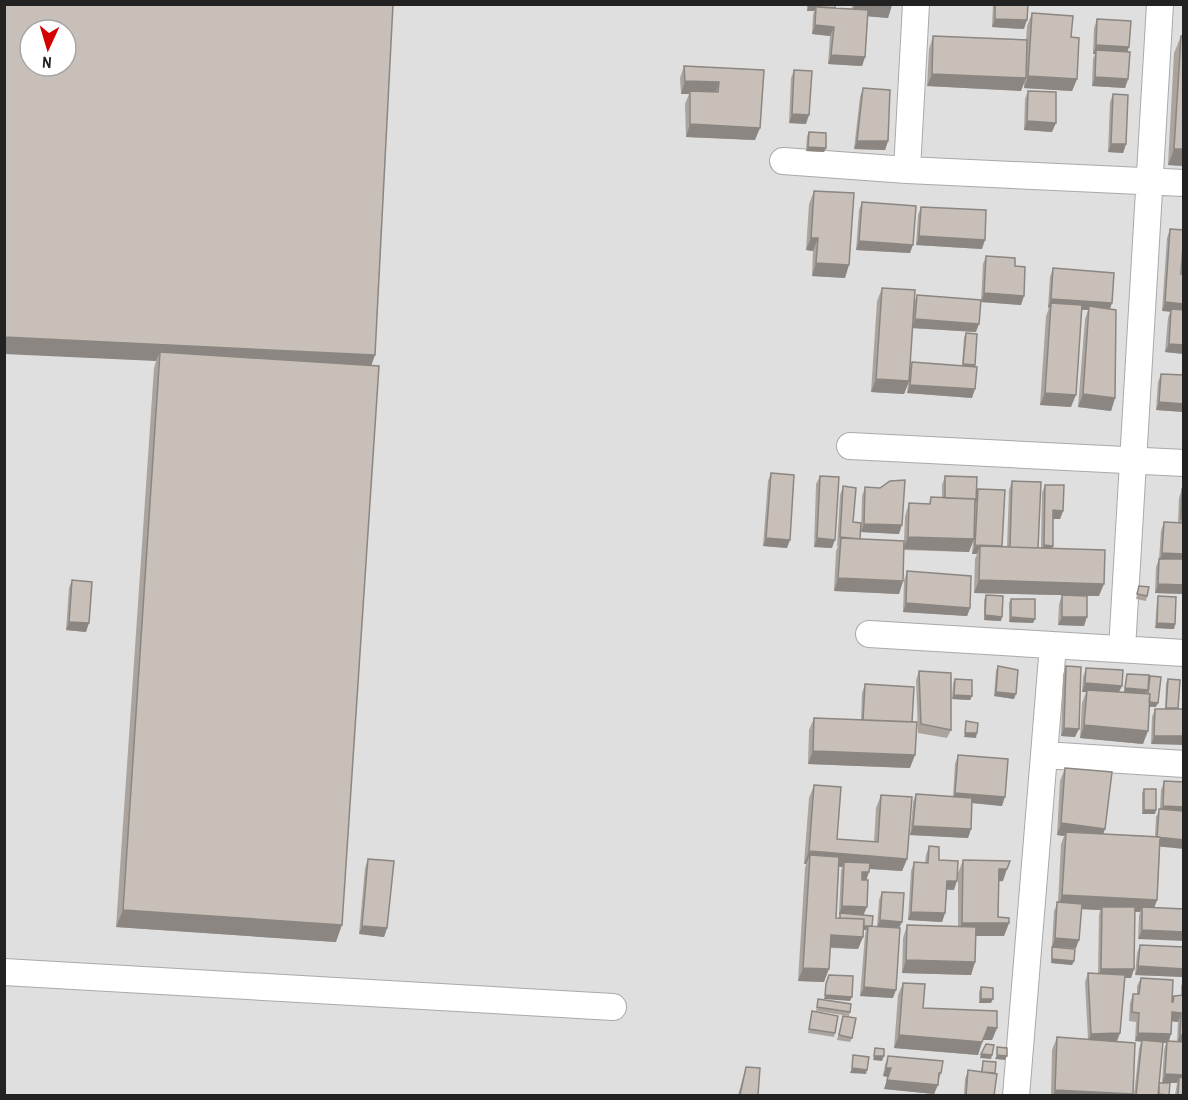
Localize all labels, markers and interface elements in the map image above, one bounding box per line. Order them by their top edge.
north arrow [18,18,78,78]
text: N [41,52,52,74]

